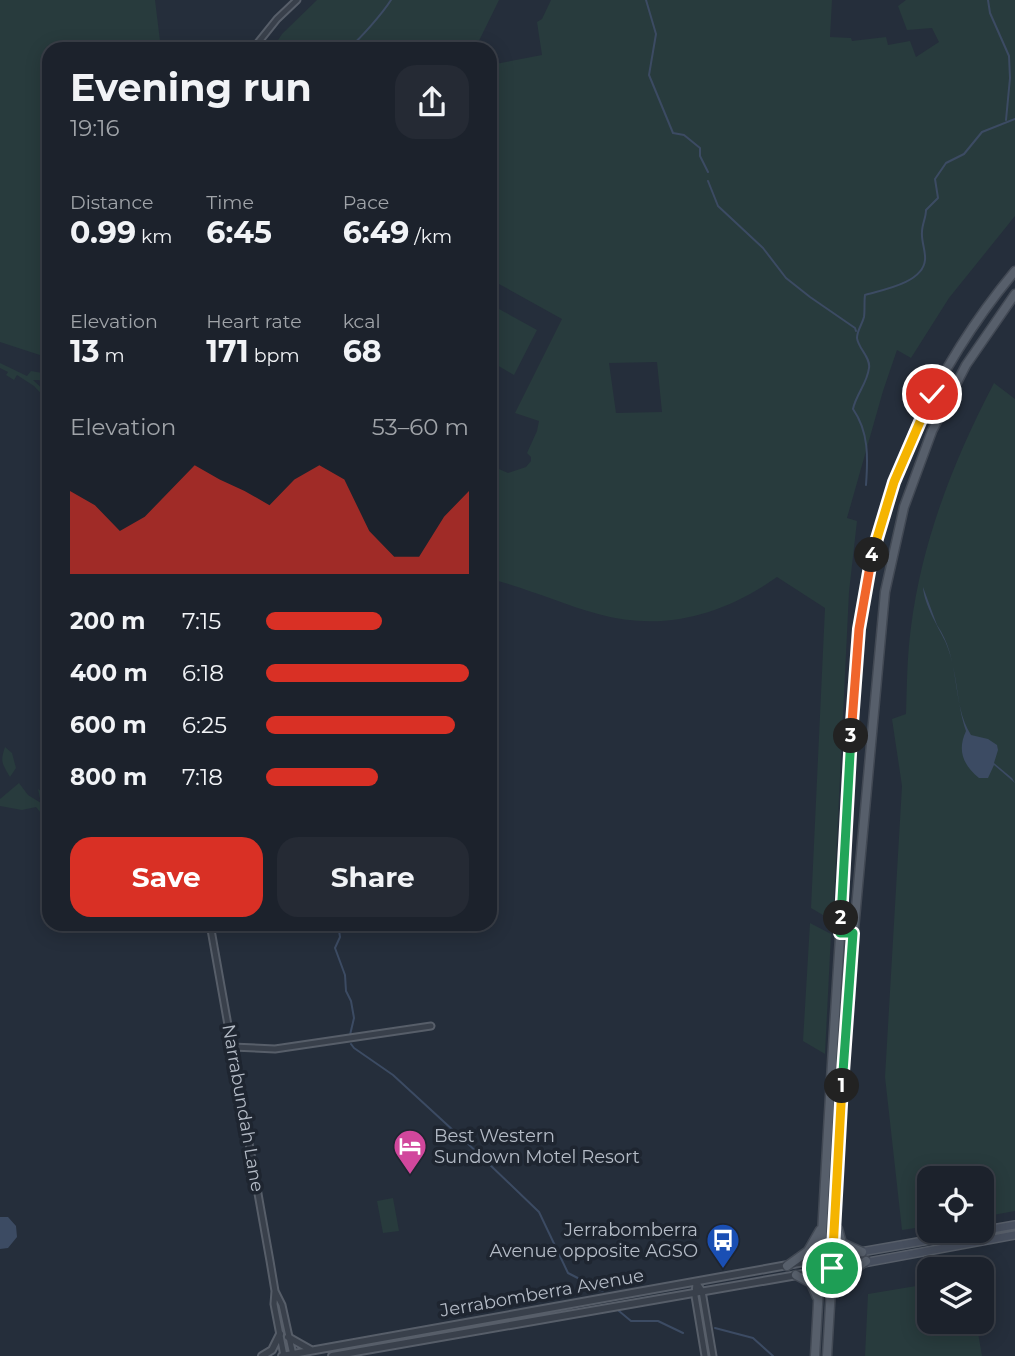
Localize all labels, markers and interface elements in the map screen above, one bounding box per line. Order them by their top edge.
text: Evening run [70,64,312,111]
button: share [395,65,469,139]
text: 19:16 [70,114,120,142]
text: Distance [70,191,153,214]
text: Time [206,191,254,214]
text: Pace [343,191,389,214]
text: 0.99 [70,214,136,251]
text: 6:45 [206,214,272,251]
text: 6:49 [343,214,409,251]
text: km [136,225,172,248]
text: /km [409,225,452,248]
text: Elevation [70,310,158,333]
text: Heart rate [206,310,302,333]
text: kcal [343,310,381,333]
text: 13 [70,333,100,370]
text: 171 [206,333,249,370]
text: 68 [343,333,382,370]
text: m [100,344,125,367]
text: bpm [249,344,300,367]
pin [902,364,962,424]
icon: check [913,375,951,413]
text: Elevation [70,413,176,441]
text: 53–60 m [372,413,469,441]
pin: 4 [854,538,890,572]
text: 4 [865,543,878,566]
text: 200 m [70,607,145,635]
text: 7:15 [182,607,221,635]
text: 400 m [70,659,148,687]
text: 6:18 [182,659,224,687]
text: 600 m [70,711,147,739]
text: 6:25 [182,711,227,739]
pin: 3 [834,718,868,754]
text: 3 [845,724,856,747]
text: 800 m [70,763,147,791]
text: 7:18 [182,763,223,791]
button: Save [70,837,263,917]
button: Share [277,837,469,917]
pin: 2 [824,900,858,936]
text: 2 [835,906,846,929]
street label: Narrabundah Lane [217,1022,269,1194]
pin: 1 [824,1068,860,1104]
text: 1 [838,1074,845,1097]
place label: Best Western Sundown Motel Resort [434,1125,640,1168]
hotel icon: Best Western Sundown Motel Resort [391,1127,429,1176]
map controls [917,1166,994,1334]
button: locate [917,1166,994,1243]
place label: Jerrabomberra Avenue opposite AGSO [490,1219,698,1262]
bus stop icon: Jerrabomberra Avenue opposite AGSO [704,1221,742,1270]
pin [802,1238,862,1298]
icon: arrive [813,1249,851,1287]
button: layers [917,1257,994,1334]
street label: Jerrabomberra Avenue [437,1264,646,1322]

